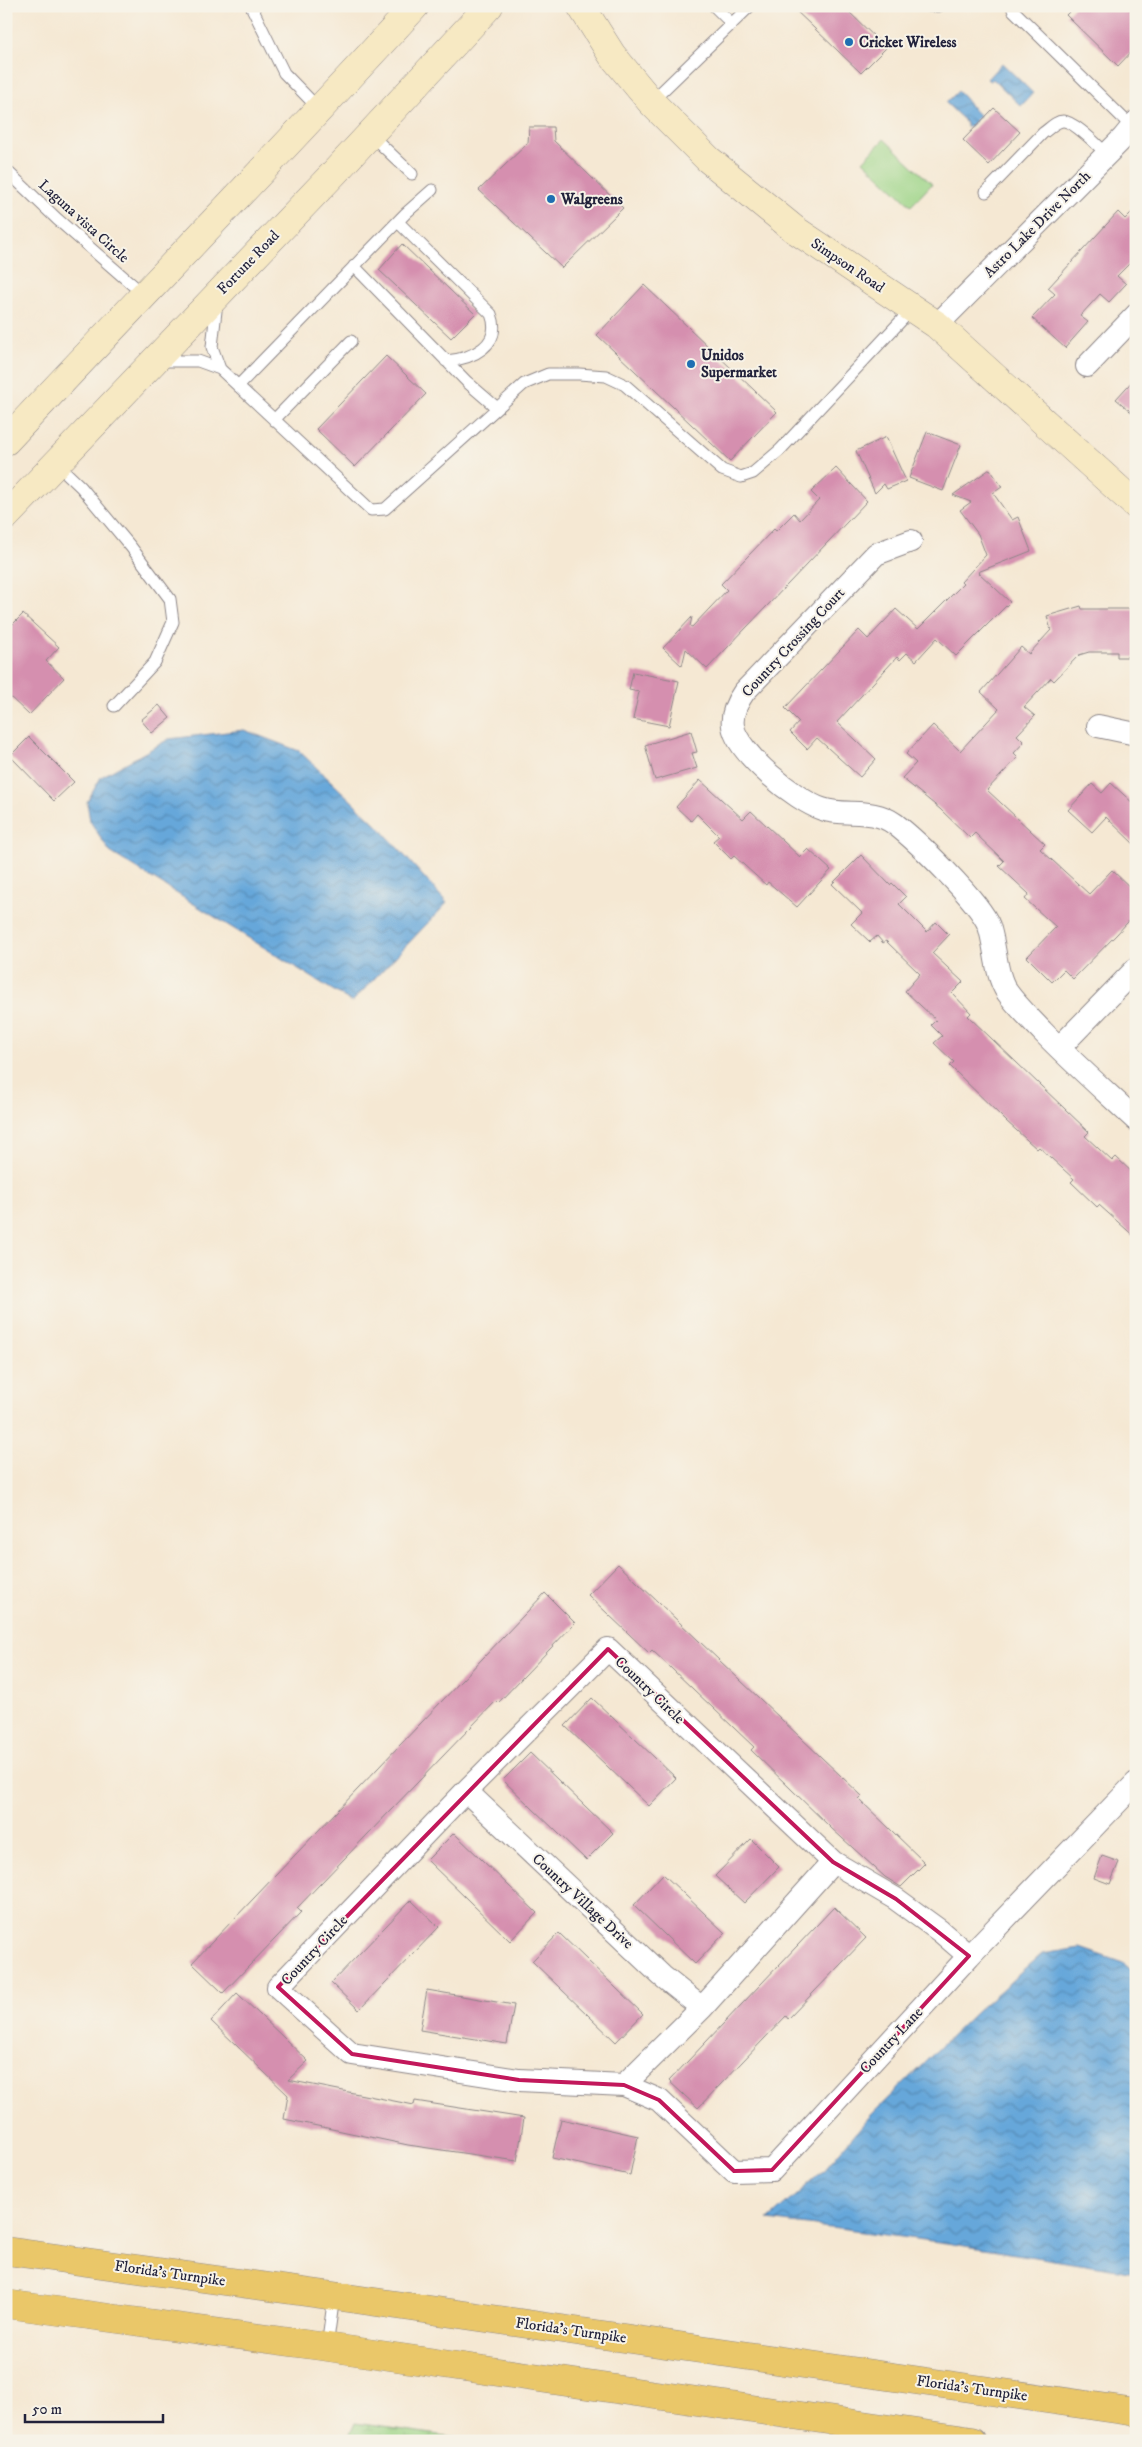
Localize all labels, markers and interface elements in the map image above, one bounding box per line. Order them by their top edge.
place label: Cricket Wireless [859,33,956,52]
marker: Cricket Wireless [843,36,855,48]
street label: Astro Lake Drive North [980,167,1095,282]
street label: Laguna vista Circle [34,176,133,267]
place label: Walgreens [560,190,623,209]
marker: Walgreens [545,193,557,205]
street label: Fortune Road [213,226,284,298]
street label: Simpson Road [807,234,889,297]
place label: Unidos Supermarket [701,346,777,382]
marker: Unidos Supermarket [685,358,697,370]
street label: Country Crossing Court [738,583,849,701]
street label: Country Circle [611,1652,688,1728]
street label: Country Village Drive [528,1849,637,1953]
street label: Country Circle [277,1911,352,1990]
street label: Country Lane [856,2003,927,2078]
street label: Florida's Turnpike [113,2256,227,2291]
street label: Florida's Turnpike [514,2313,628,2348]
street label: Florida's Turnpike [915,2371,1029,2406]
scale bar [25,2392,162,2424]
text: 50 m [32,2400,62,2419]

